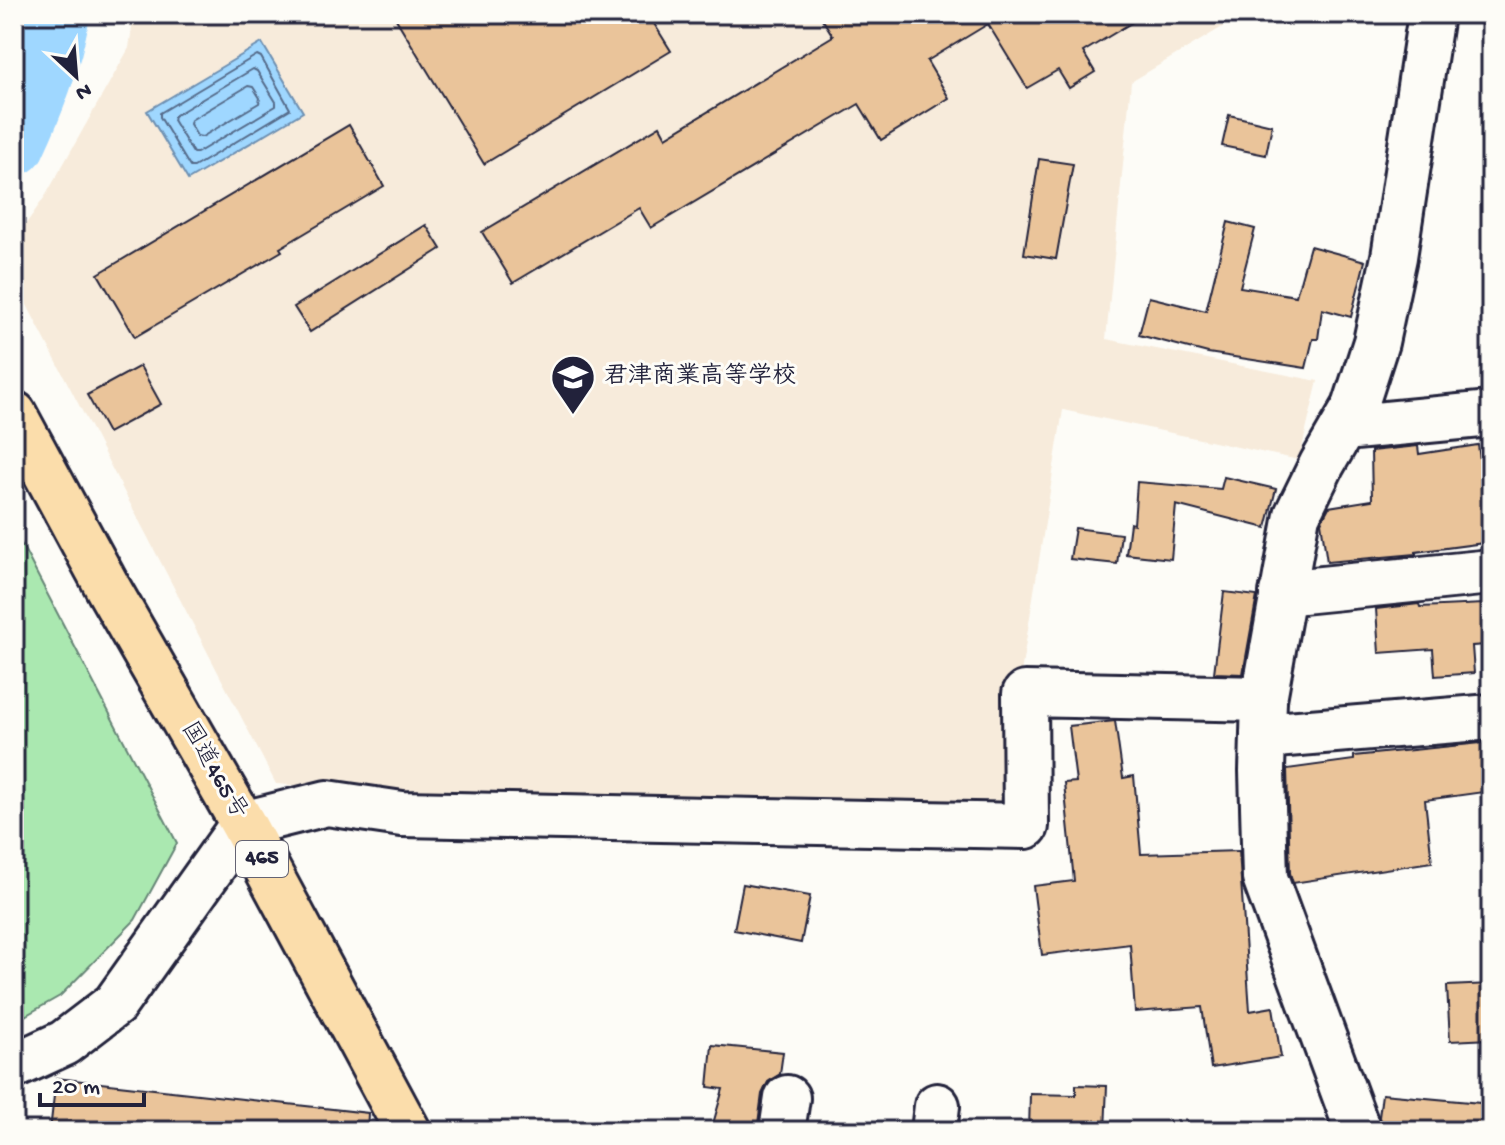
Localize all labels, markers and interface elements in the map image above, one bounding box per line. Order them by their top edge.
north arrow [36,36,116,116]
text: N [71,76,95,105]
school or university icon: 君津商業高等学校 [549,353,597,416]
place label: 君津商業高等学校 [604,362,796,392]
street label: 国道465号 [173,716,253,825]
road number: 465 [236,841,288,877]
scale bar [40,1057,144,1107]
text: 20 m [52,1074,100,1103]

